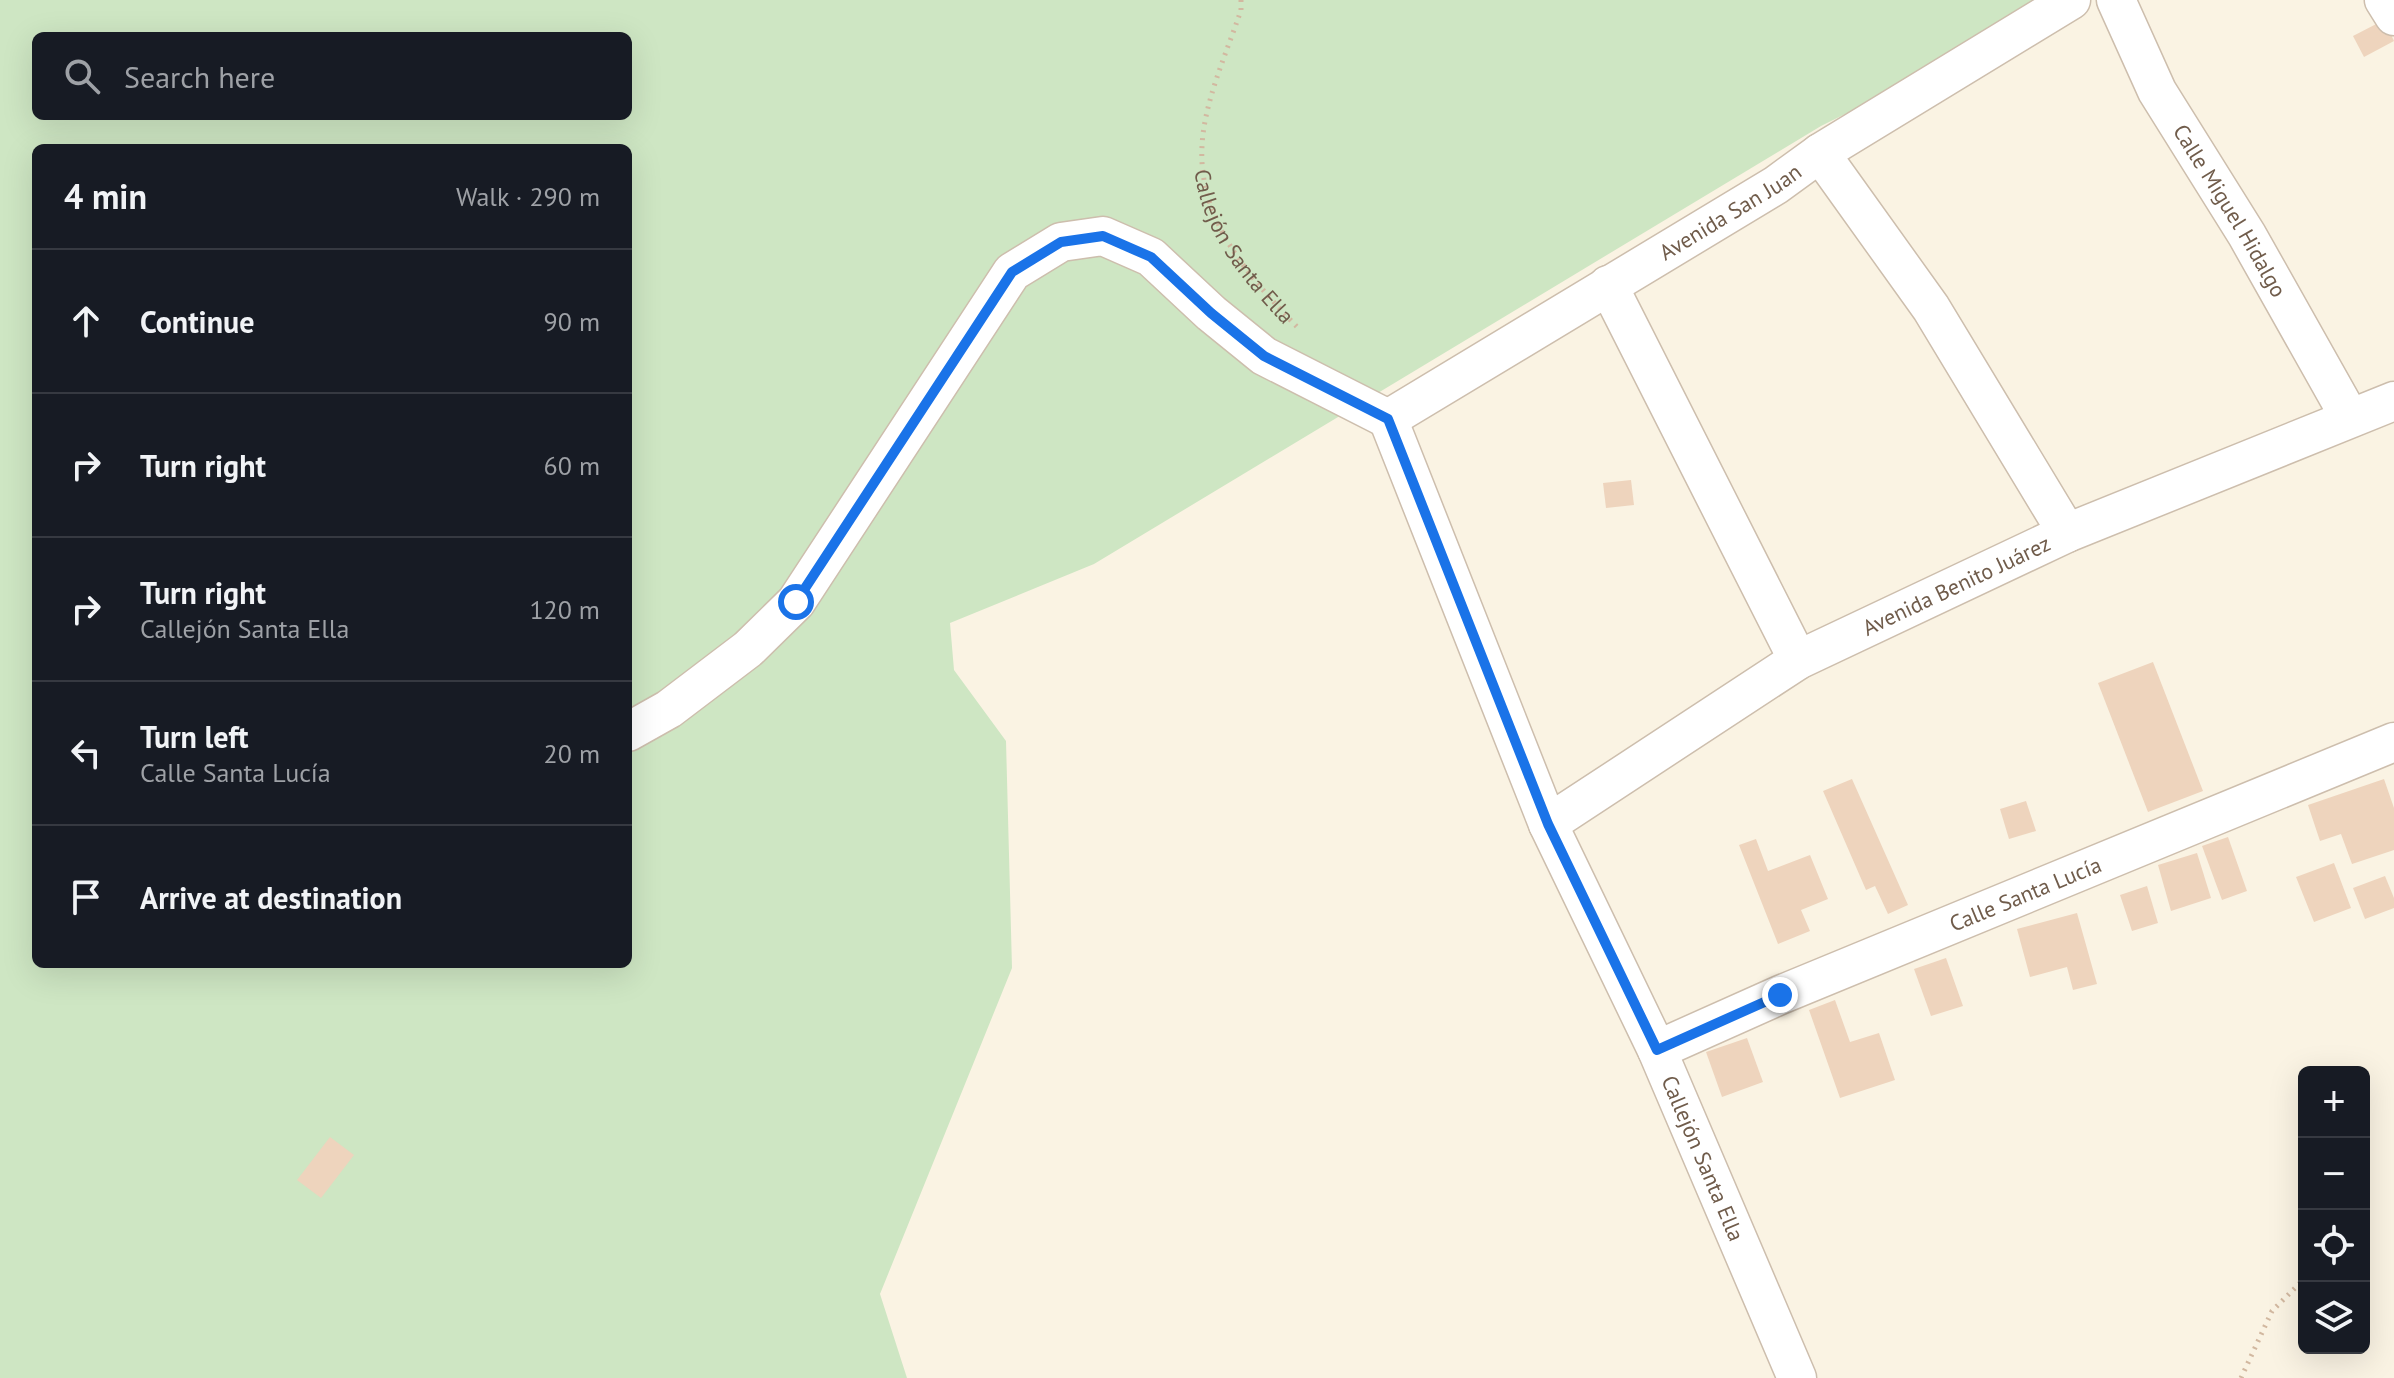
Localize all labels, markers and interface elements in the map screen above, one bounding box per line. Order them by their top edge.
search box [32,32,632,120]
icon: search [60,54,104,98]
text: Search here [124,57,275,96]
street label: Calle Miguel Hidalgo [2167,119,2293,302]
street label: Avenida San Juan [1654,157,1807,266]
street label: Callejón Santa Ella [1189,167,1300,329]
text: 4 min [64,174,147,218]
text: Walk · 290 m [456,180,600,213]
icon: ahead [64,299,108,343]
text: Continue [140,302,254,341]
text: 90 m [544,305,600,338]
icon: right [64,443,108,487]
text: Turn right [140,446,266,485]
text: 60 m [544,449,600,482]
street label: Avenida Benito Juárez [1858,529,2055,642]
text: Turn right [140,573,266,612]
route start [778,584,814,620]
icon: right [64,587,108,631]
text: 120 m [529,593,600,626]
text: Callejón Santa Ella [140,612,349,645]
text: Turn left [140,717,248,756]
icon: left [64,731,108,775]
text: 20 m [544,737,600,770]
text: Calle Santa Lucía [140,756,331,789]
street label: Calle Santa Lucía [1945,850,2105,938]
icon: arrive [64,875,108,919]
text: Arrive at destination [140,878,402,917]
route end [1762,977,1798,1013]
map controls [2298,1066,2370,1354]
button: + [2298,1066,2370,1138]
street label: Callejón Santa Ella [1656,1071,1751,1245]
button: − [2298,1138,2370,1210]
button: locate [2298,1210,2370,1282]
button: layers [2298,1282,2370,1354]

